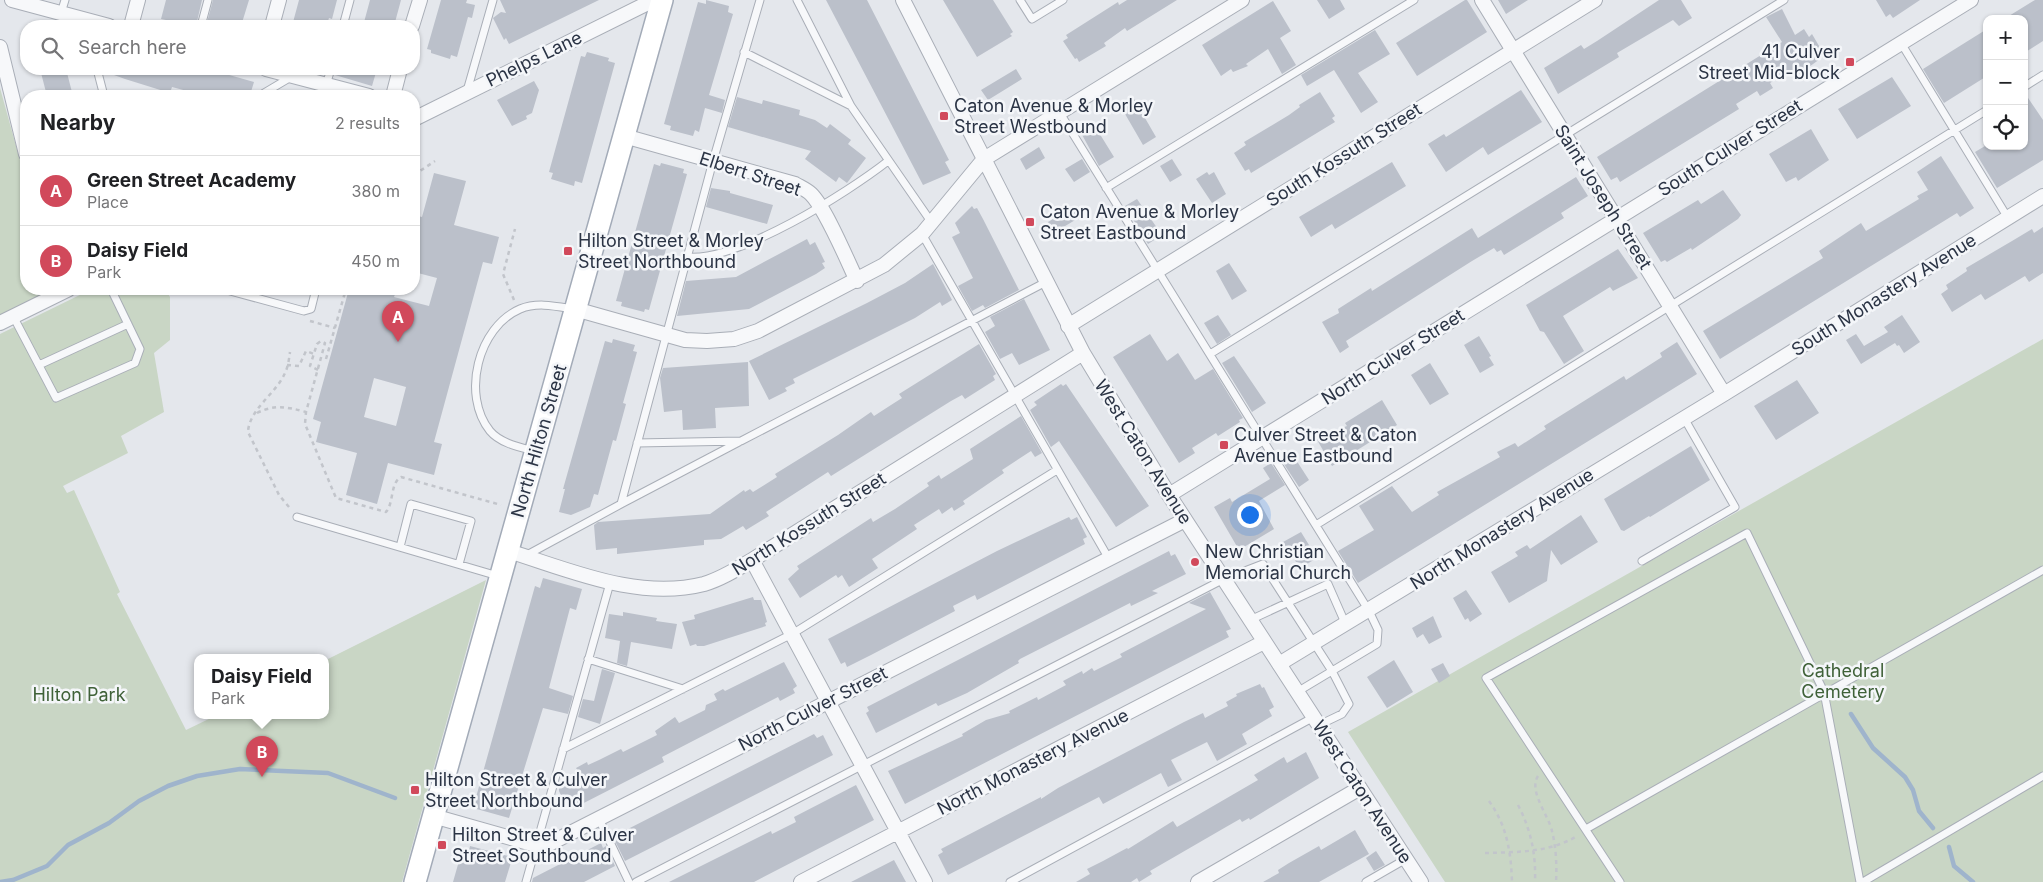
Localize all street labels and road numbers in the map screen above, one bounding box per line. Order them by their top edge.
street label: Phelps Lane [482,26,585,91]
street label: South Culver Street [1654,95,1806,200]
street label: South Kossuth Street [1262,98,1425,211]
street label: Saint Joseph Street [1550,121,1656,273]
street label: Elbert Street [697,147,804,200]
street label: South Monastery Avenue [1788,229,1980,360]
street label: North Culver Street [1318,304,1468,409]
street label: North Hilton Street [507,362,570,520]
street label: West Caton Avenue [1090,376,1196,528]
street label: North Monastery Avenue [1406,464,1597,594]
street label: North Kossuth Street [728,468,890,579]
street label: North Culver Street [735,662,891,755]
street label: North Monastery Avenue [934,704,1132,819]
street label: West Caton Avenue [1308,716,1417,867]

